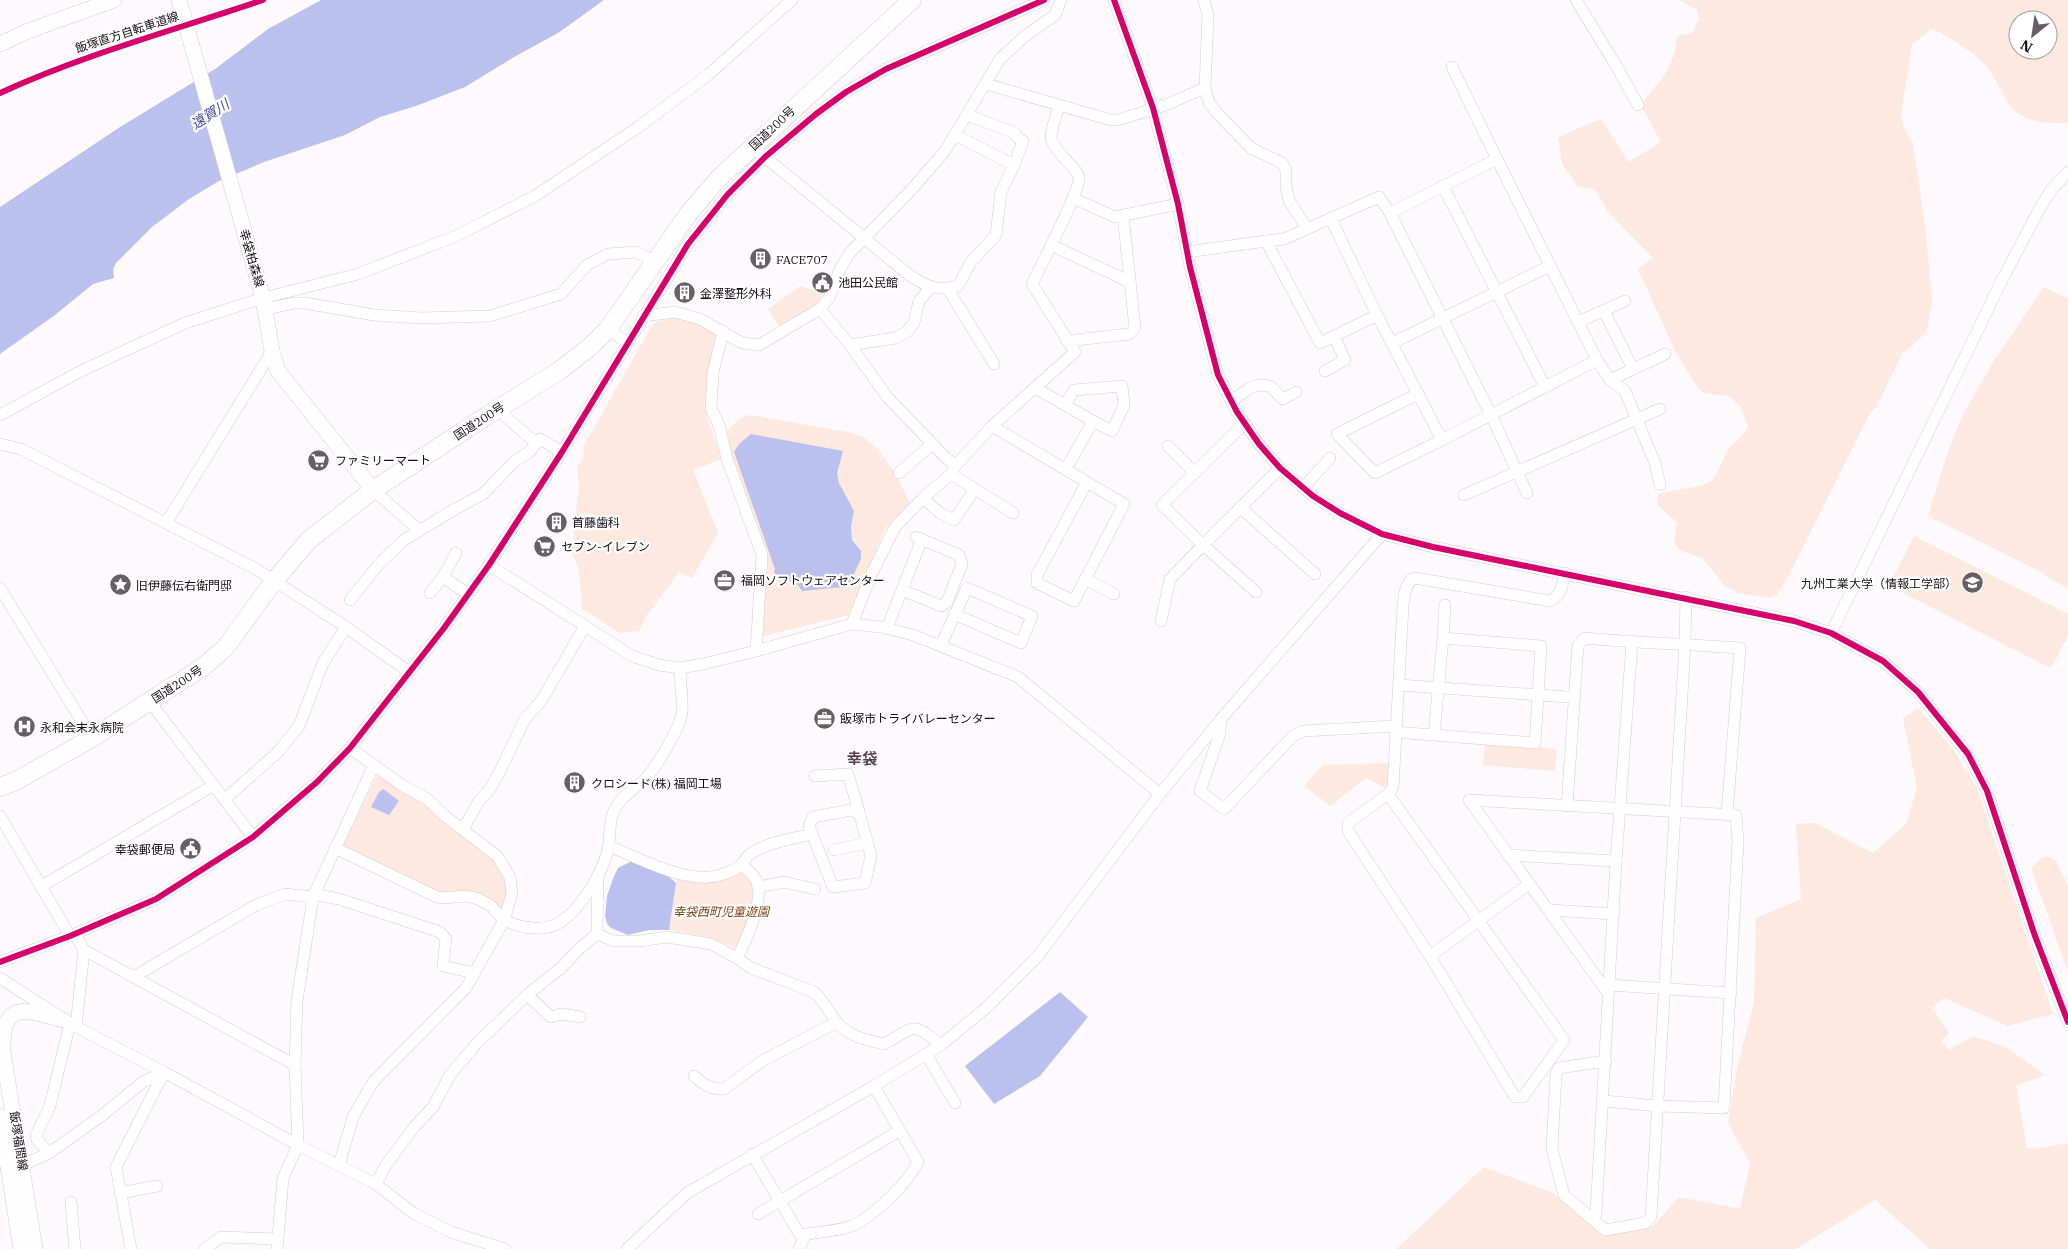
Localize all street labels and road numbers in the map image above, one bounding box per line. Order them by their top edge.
street label: 飯塚直方自転車道線 [73,8,181,56]
street label: 国道200号 [746,103,798,153]
street label: 幸袋柏森線 [237,227,267,289]
street label: 国道200号 [451,399,507,443]
street label: 国道200号 [149,662,205,706]
street label: 飯塚福間線 [7,1110,31,1172]

